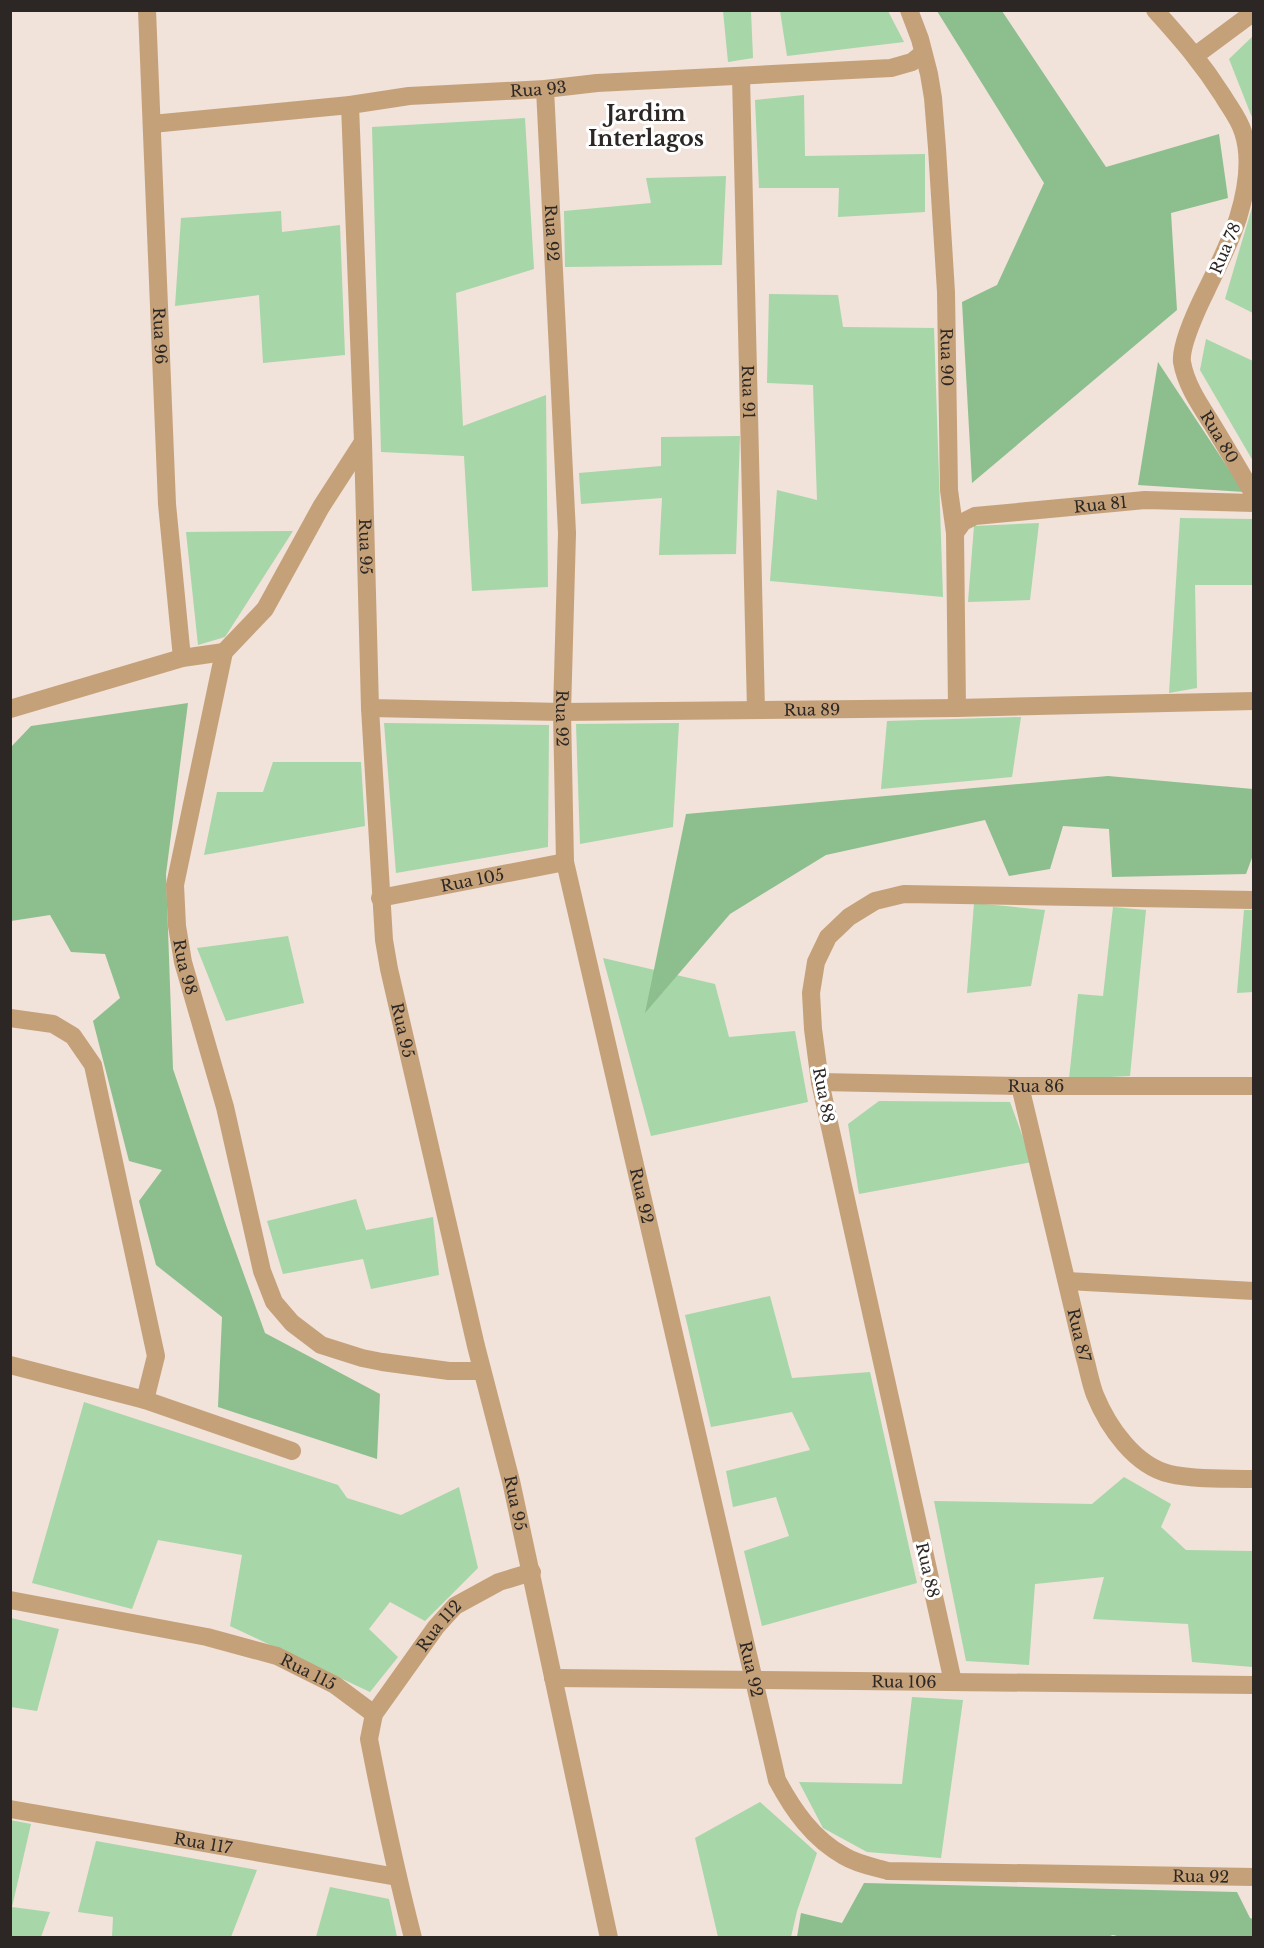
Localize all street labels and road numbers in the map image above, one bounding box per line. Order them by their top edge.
street label: Rua 93 [509,77,568,101]
street label: Rua 92 [541,204,564,262]
street label: Rua 78 [1205,219,1245,277]
street label: Rua 96 [149,307,171,365]
street label: Rua 90 [937,328,957,386]
street label: Rua 91 [738,365,759,419]
street label: Rua 80 [1196,407,1243,467]
street label: Rua 81 [1073,492,1128,517]
street label: Rua 95 [355,518,376,575]
street label: Rua 92 [552,690,573,747]
street label: Rua 89 [784,699,840,720]
street label: Rua 105 [439,864,506,896]
street label: Rua 98 [169,938,202,997]
street label: Rua 95 [387,1001,419,1060]
street label: Rua 88 [809,1066,839,1124]
street label: Rua 86 [1007,1076,1064,1096]
street label: Rua 92 [626,1166,658,1225]
street label: Rua 87 [1063,1306,1096,1365]
street label: Rua 95 [500,1473,531,1532]
street label: Rua 88 [912,1540,944,1600]
street label: Rua 112 [412,1596,466,1655]
street label: Rua 92 [735,1639,768,1699]
street label: Rua 115 [277,1649,340,1694]
street label: Rua 106 [871,1671,937,1692]
street label: Rua 117 [172,1828,235,1858]
street label: Rua 92 [1172,1866,1229,1887]

